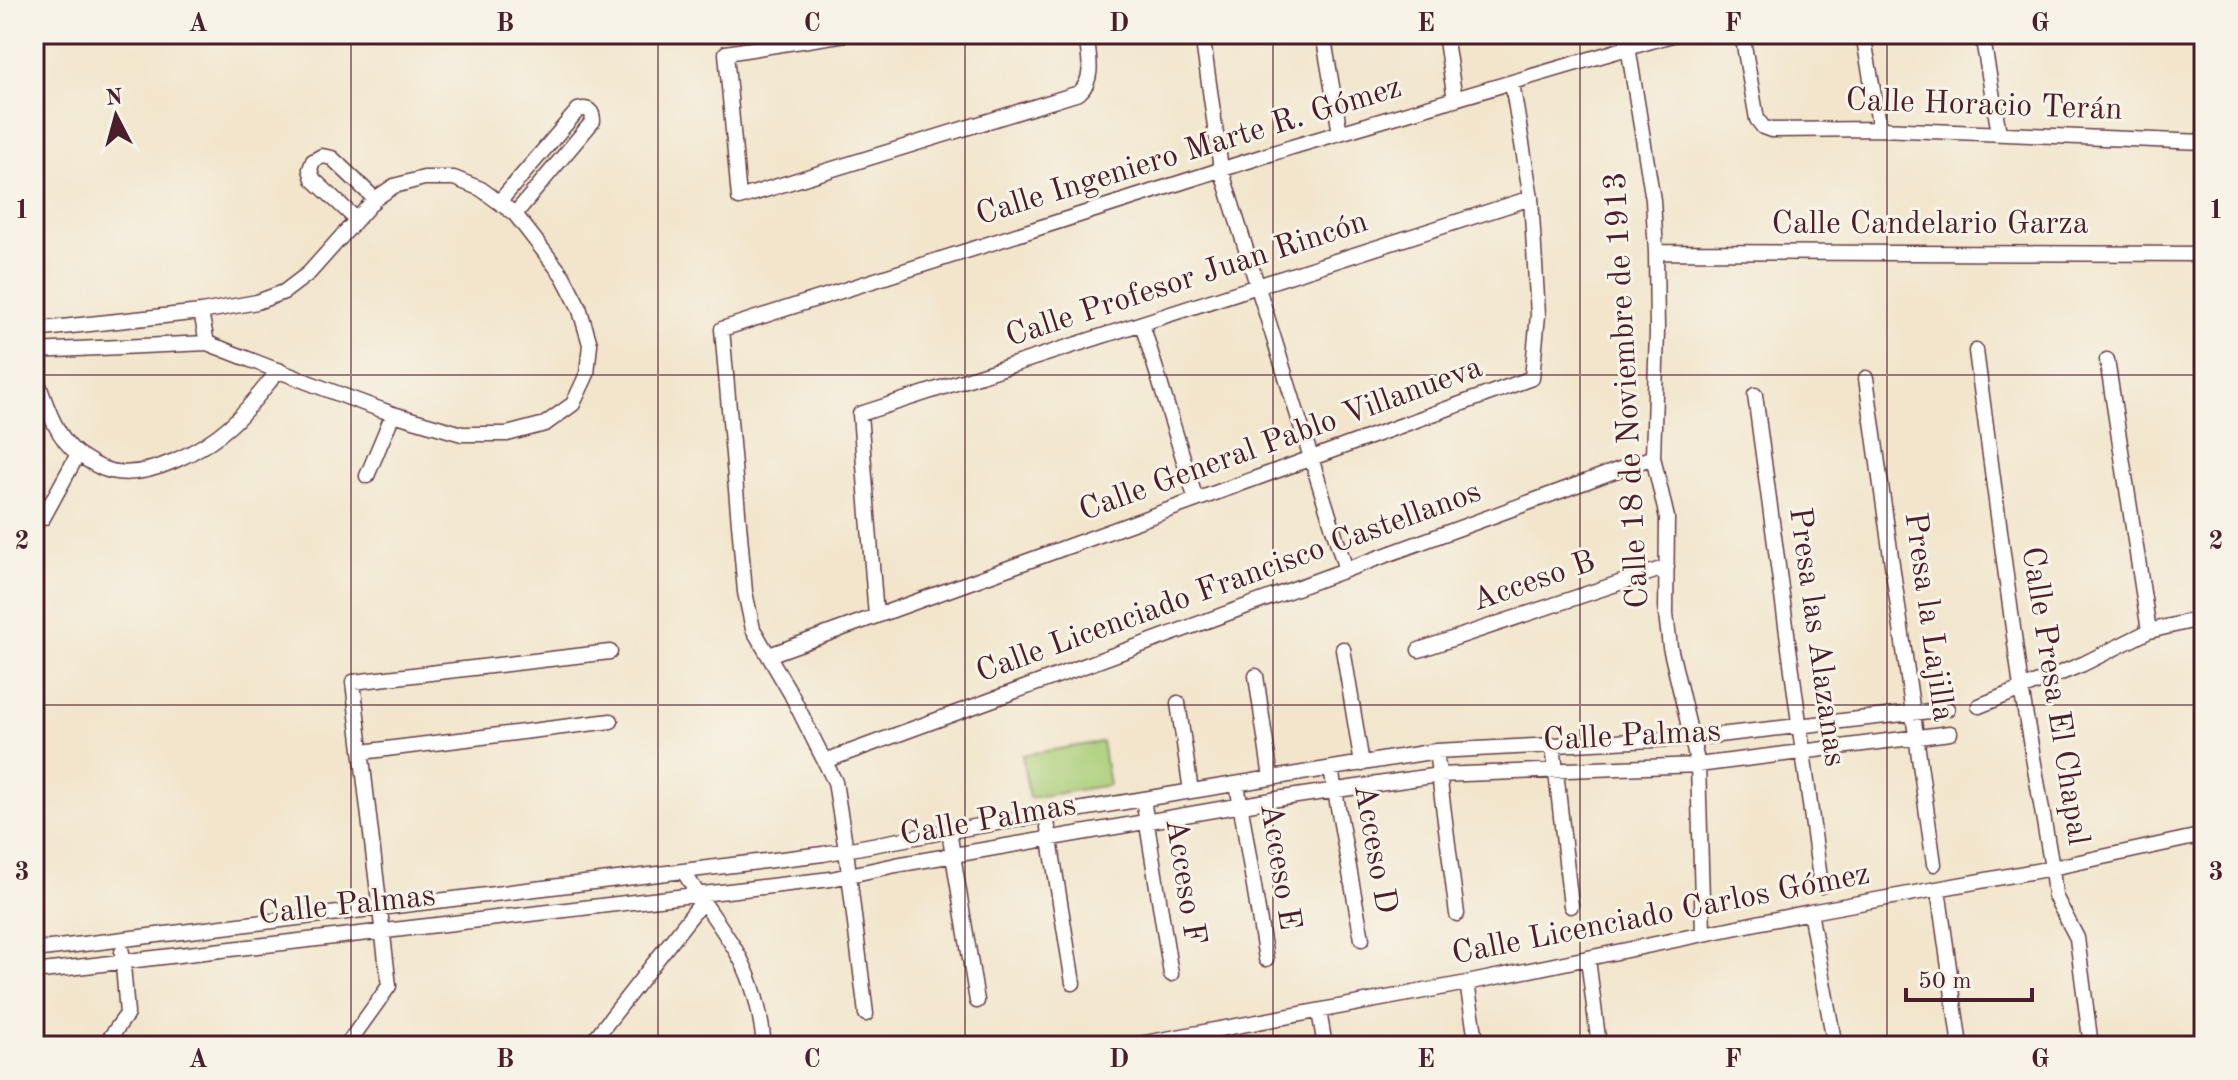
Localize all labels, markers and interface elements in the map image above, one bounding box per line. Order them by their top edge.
text: A [188,11,208,37]
text: B [496,11,514,37]
text: C [803,11,821,37]
text: D [1109,11,1129,37]
text: E [1417,11,1435,37]
text: F [1724,11,1742,37]
text: G [2031,11,2049,37]
street label: Calle Ingeniero Marte R. Gómez [972,72,1406,232]
north arrow [76,76,156,156]
street label: Calle Horacio Terán [1845,85,2123,127]
text: N [105,86,124,110]
street label: Calle 18 de Noviembre de 1913 [1601,171,1655,609]
text: 1 [14,198,30,224]
text: 1 [2208,198,2224,224]
street label: Calle Profesor Juan Rincón [1002,206,1372,354]
street label: Calle Candelario Garza [1771,209,2089,241]
street label: Calle General Pablo Villanueva [1075,352,1487,528]
street label: Calle Licenciado Francisco Castellanos [972,477,1486,689]
street label: Presa las Alazanas [1782,505,1850,769]
street label: Presa la Lajilla [1897,510,1959,724]
text: 2 [14,529,30,555]
text: 2 [2208,529,2224,555]
street label: Calle Presa El Chapal [2015,544,2093,848]
street label: Acceso B [1468,546,1600,618]
street label: Calle Palmas [1542,716,1722,758]
street label: Acceso D [1347,782,1401,916]
street label: Calle Palmas [898,790,1078,852]
street label: Acceso E [1253,801,1305,933]
street label: Acceso F [1158,817,1210,947]
street label: Calle Licenciado Carlos Gómez [1449,859,1873,971]
text: 3 [14,860,30,886]
text: 3 [2208,860,2224,886]
street label: Calle Palmas [257,881,437,931]
scale bar [1906,952,2032,1002]
text: 50 m [1918,970,1972,994]
text: A [188,1047,208,1073]
text: B [496,1047,514,1073]
text: C [803,1047,821,1073]
text: D [1109,1047,1129,1073]
text: E [1417,1047,1435,1073]
text: F [1724,1047,1742,1073]
text: G [2031,1047,2049,1073]

